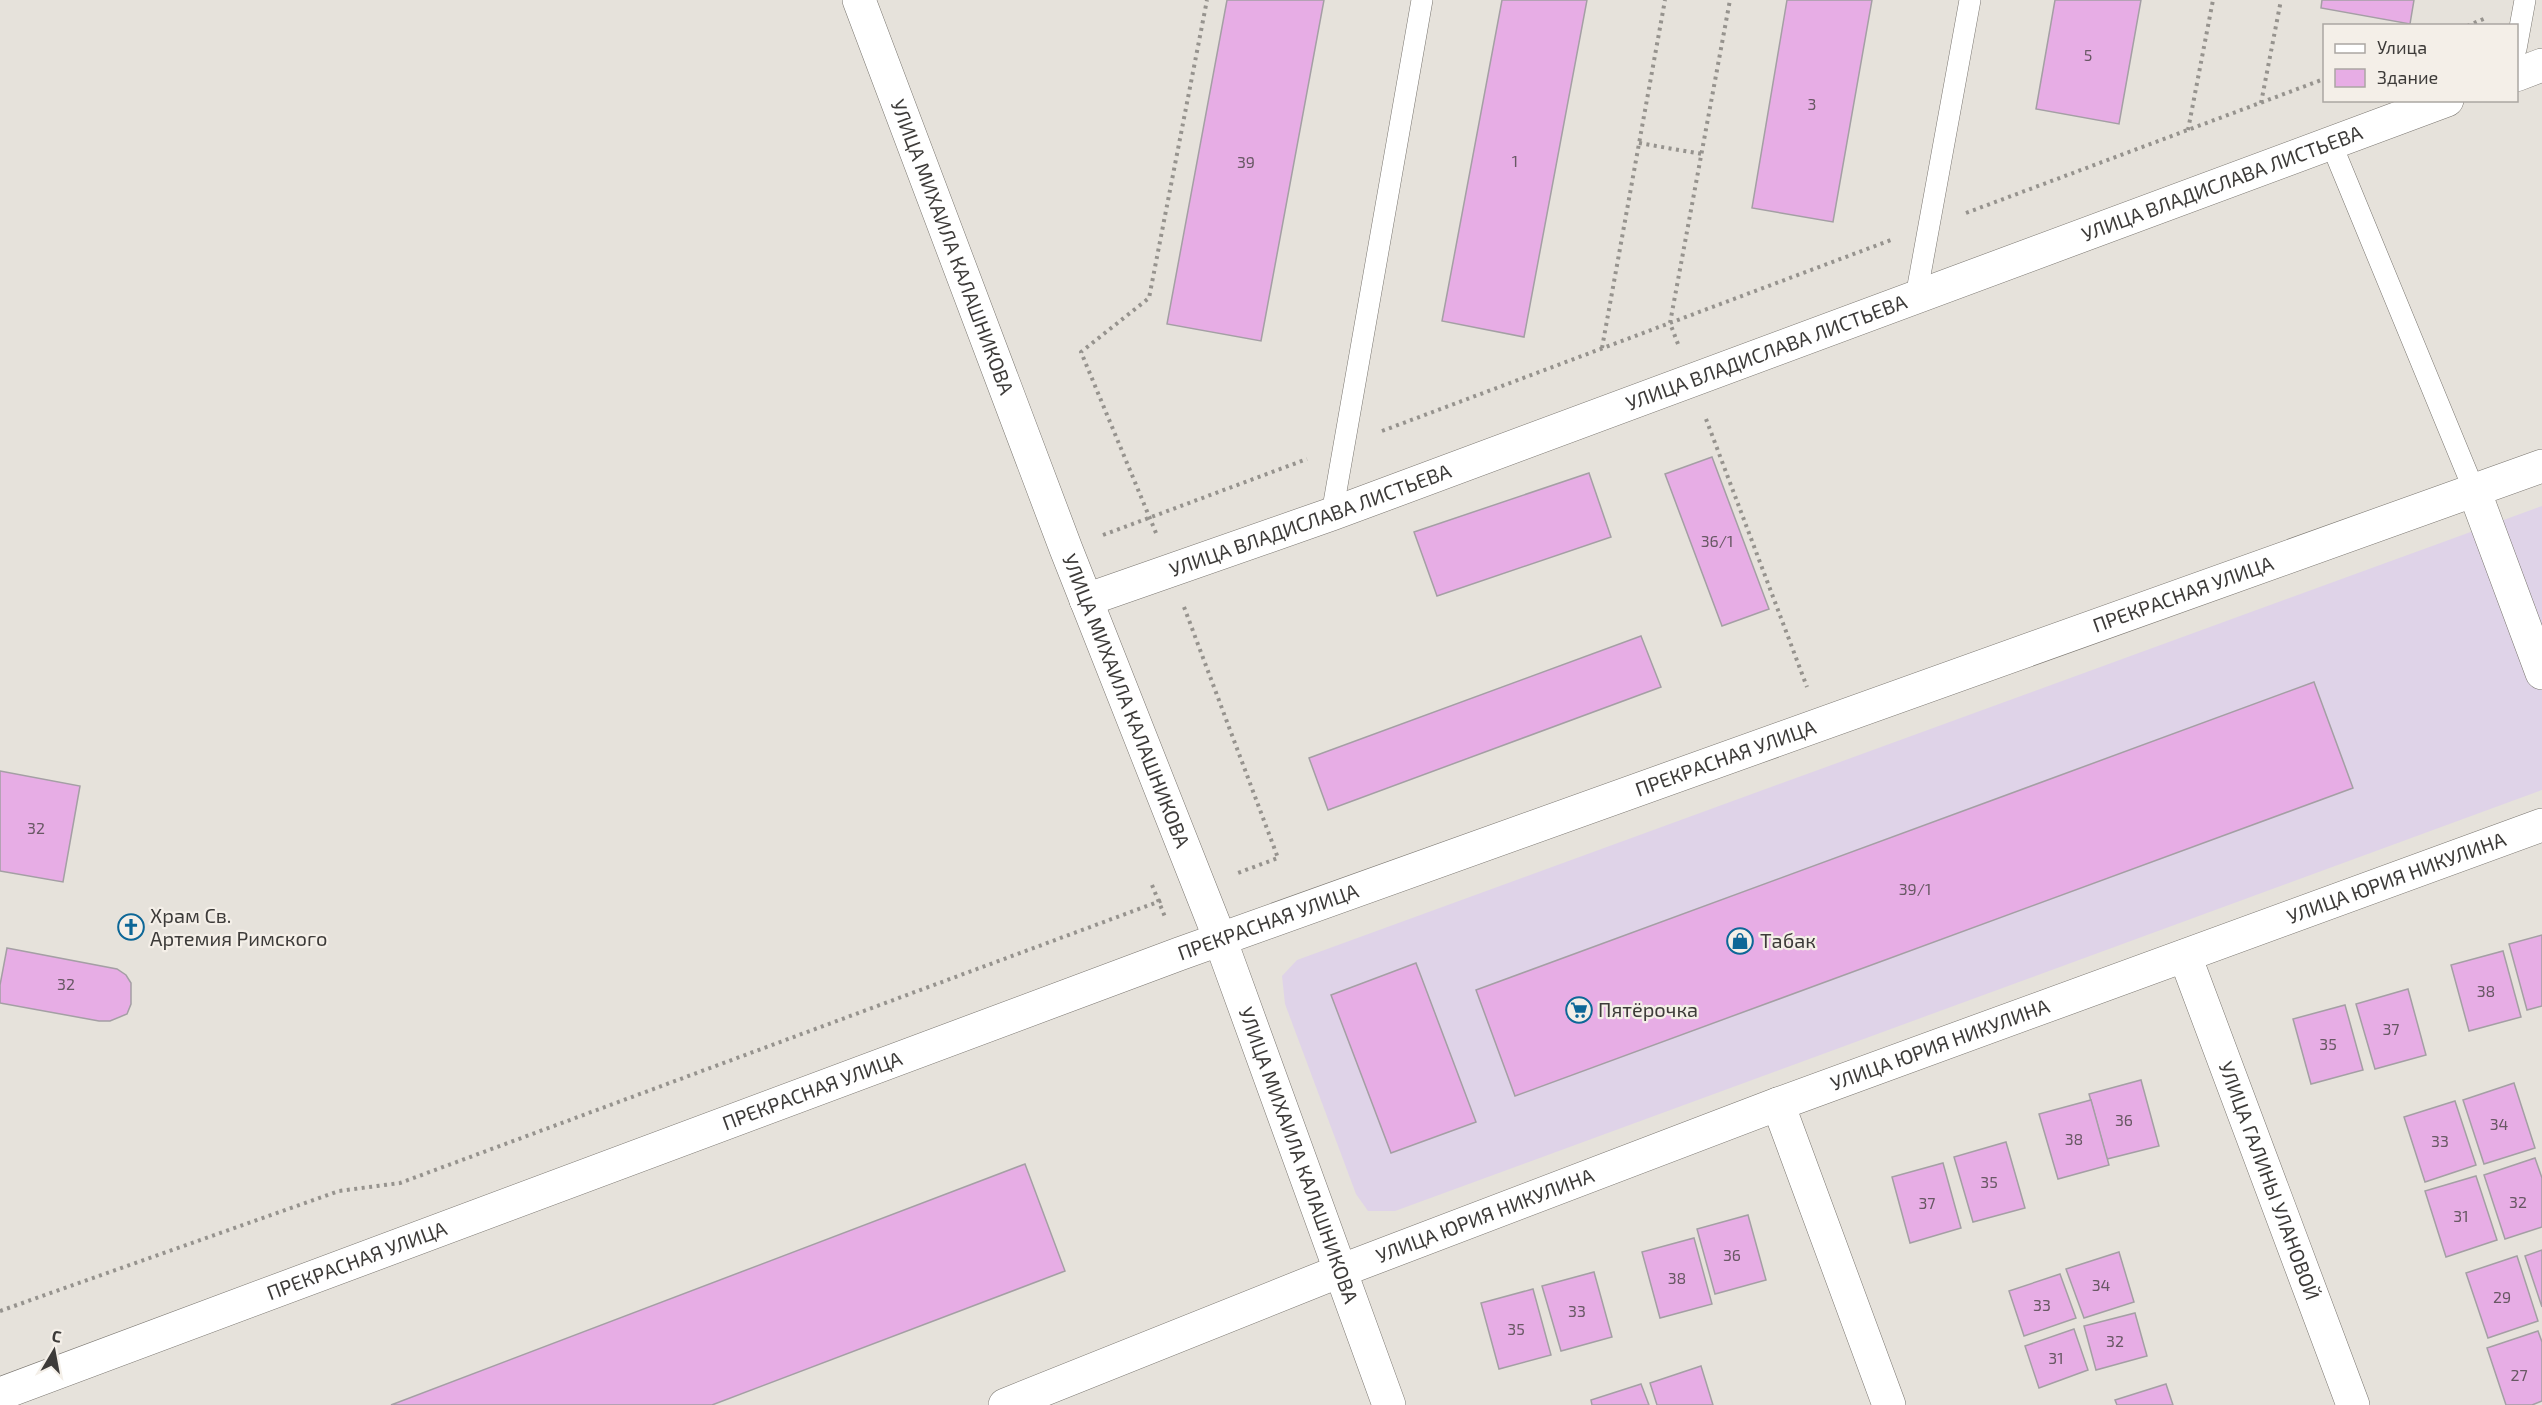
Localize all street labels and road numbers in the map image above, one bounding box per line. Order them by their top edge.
street label: УЛИЦА МИХАИЛА КАЛАШНИКОВА [887,96,1020,398]
street label: УЛИЦА ВЛАДИСЛАВА ЛИСТЬЕВА [2078,119,2366,246]
street label: УЛИЦА ВЛАДИСЛАВА ЛИСТЬЕВА [1622,289,1910,415]
street label: УЛИЦА ВЛАДИСЛАВА ЛИСТЬЕВА [1166,458,1455,581]
street label: УЛИЦА МИХАИЛА КАЛАШНИКОВА [1058,550,1196,851]
street label: ПРЕКРАСНАЯ УЛИЦА [2089,550,2277,637]
street label: ПРЕКРАСНАЯ УЛИЦА [1632,714,1819,801]
street label: УЛИЦА ЮРИЯ НИКУЛИНА [2283,826,2509,928]
street label: ПРЕКРАСНАЯ УЛИЦА [1174,878,1362,965]
street label: УЛИЦА ЮРИЯ НИКУЛИНА [1827,993,2053,1095]
street label: УЛИЦА МИХАИЛА КАЛАШНИКОВА [1235,1003,1364,1307]
street label: ПРЕКРАСНАЯ УЛИЦА [719,1045,906,1134]
street label: УЛИЦА ГАЛИНЫ УЛАНОВОЙ [2214,1058,2326,1303]
street label: УЛИЦА ЮРИЯ НИКУЛИНА [1372,1162,1597,1267]
street label: ПРЕКРАСНАЯ УЛИЦА [263,1215,450,1304]

